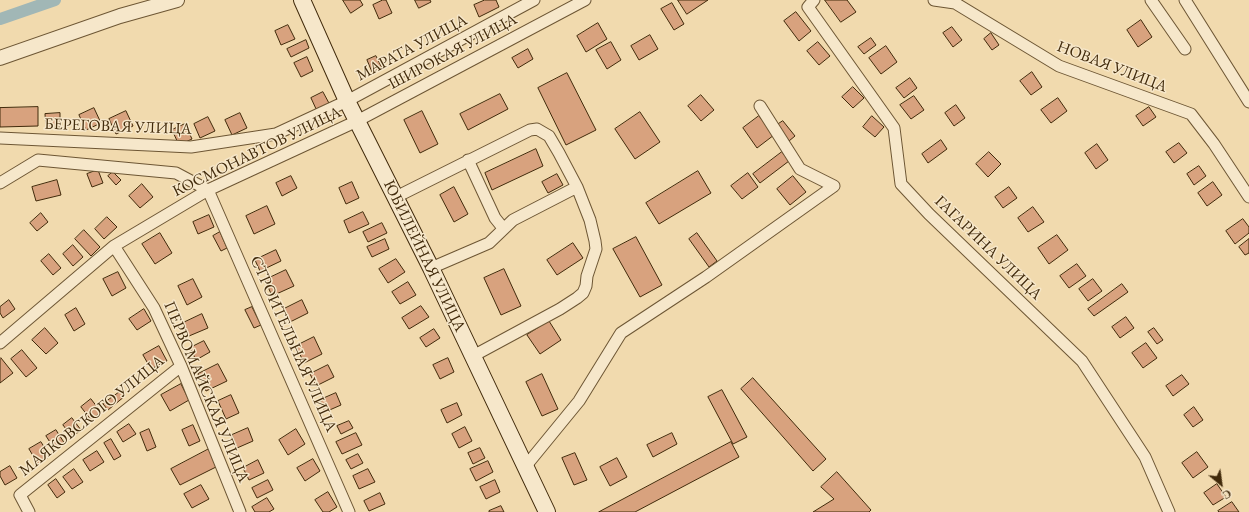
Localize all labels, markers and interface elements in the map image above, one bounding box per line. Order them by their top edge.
street label: ШИРОКАЯ УЛИЦА [385,10,521,94]
street label: МАРАТА УЛИЦА [353,11,471,85]
street label: НОВАЯ УЛИЦА [1054,37,1170,97]
street label: КОСМОНАВТОВ УЛИЦА [170,103,344,201]
street label: БЕРЕГОВАЯ УЛИЦА [44,115,192,139]
street label: ЮБИЛЕЙНАЯ УЛИЦА [379,177,469,335]
street label: ГАГАРИНА УЛИЦА [930,192,1046,304]
street label: СТРОИТЕЛЬНАЯ УЛИЦА [245,253,341,435]
street label: ПЕРВОМАЙСКАЯ УЛИЦА [159,299,253,485]
street label: МАЯКОВСКОГО УЛИЦА [16,352,168,480]
north arrow [1201,464,1241,504]
text: С [1220,486,1234,503]

